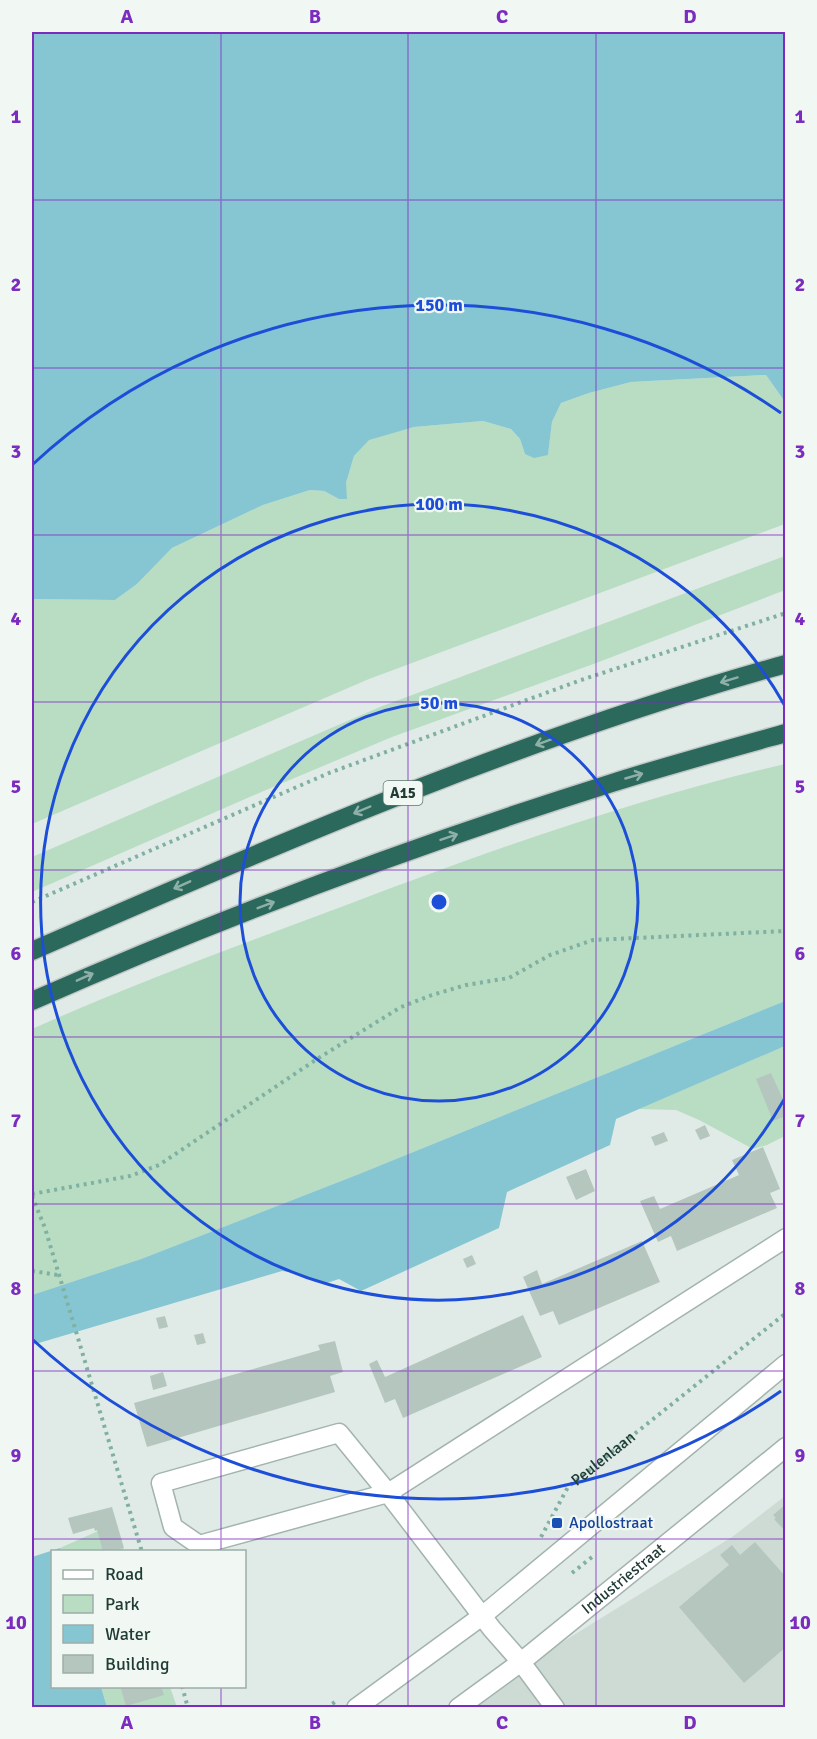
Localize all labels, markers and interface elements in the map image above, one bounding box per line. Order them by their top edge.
text: A [121,4,134,29]
text: B [309,4,321,29]
text: C [496,4,508,29]
text: D [683,4,697,29]
text: 1 [11,104,22,129]
text: 1 [795,104,806,129]
text: 2 [11,272,21,297]
text: 2 [795,272,805,297]
text: 150 m [415,294,463,316]
text: 3 [11,439,21,464]
text: 3 [795,439,805,464]
text: 100 m [415,493,463,515]
text: 4 [11,606,22,631]
text: 4 [795,606,806,631]
one-way arrow [720,675,739,686]
text: 50 m [420,692,458,714]
one-way arrow [535,737,554,748]
one-way arrow [624,770,643,781]
text: 5 [11,774,21,799]
text: 5 [795,774,805,799]
road number: A15 [384,781,422,805]
one-way arrow [353,805,372,816]
one-way arrow [439,831,458,842]
one-way arrow [173,880,191,891]
centre of rings [429,892,449,912]
one-way arrow [256,899,275,910]
text: 6 [11,941,22,966]
text: 6 [795,941,806,966]
one-way arrow [76,971,94,982]
text: 7 [11,1108,22,1133]
text: 7 [795,1108,806,1133]
text: 8 [11,1276,22,1301]
text: 8 [795,1276,806,1301]
street label: Peulenlaan [567,1427,639,1490]
text: 9 [11,1443,22,1468]
text: 9 [795,1443,806,1468]
place label: Apollostraat [569,1513,653,1533]
marker: Apollostraat [550,1516,564,1530]
street label: Industriestraat [578,1539,670,1619]
legend [51,1550,246,1688]
text: Road [105,1563,144,1585]
text: Park [105,1593,140,1615]
text: 10 [5,1610,27,1635]
text: 10 [789,1610,811,1635]
text: Water [105,1623,151,1645]
text: Building [105,1653,169,1675]
text: A [121,1710,134,1735]
text: B [309,1710,321,1735]
text: C [496,1710,508,1735]
text: D [683,1710,697,1735]

